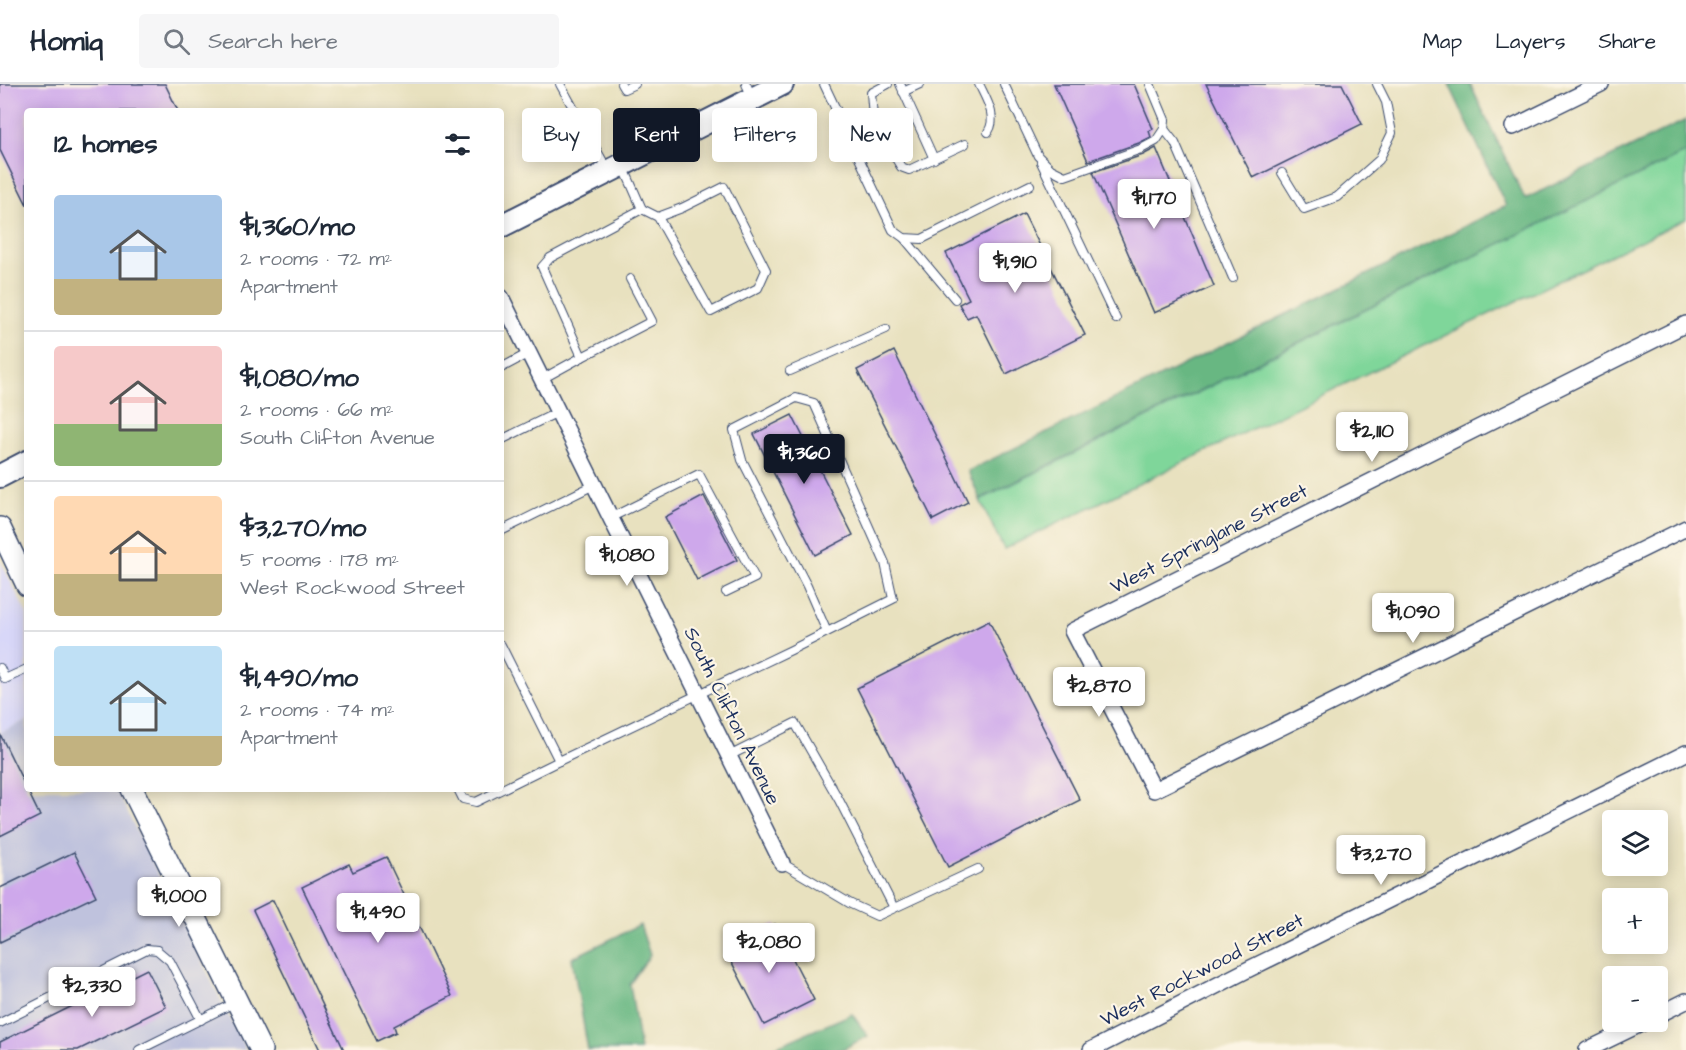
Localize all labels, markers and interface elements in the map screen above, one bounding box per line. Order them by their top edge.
search box [139,14,559,68]
text: Homiq [30,22,103,61]
icon: search [160,25,193,58]
text: Search here [208,26,338,57]
text: Map [1422,27,1462,56]
text: Layers [1495,27,1565,56]
text: Share [1598,27,1656,56]
chip: Buy [522,108,601,162]
chip: Rent [613,108,700,162]
chip: Filters [712,108,817,162]
chip: New [829,108,913,162]
text: 12 homes [54,126,157,162]
icon: filters [441,128,474,161]
pin: $1,170 [1105,179,1203,230]
text: $1,170 [1132,184,1176,212]
text: $1,360/mo [240,209,355,245]
icon: home [102,219,174,291]
pin: $1,910 [966,243,1064,294]
text: 2 rooms · 72 m² [240,245,392,273]
text: $1,910 [993,248,1037,276]
text: Apartment [240,273,338,301]
text: $1,080/mo [240,360,359,396]
icon: home [102,370,174,442]
text: 2 rooms · 66 m² [240,396,394,424]
pin: $2,110 [1323,412,1421,463]
text: $2,110 [1350,417,1394,445]
text: South Clifton Avenue [240,424,435,452]
pin: $1,360 [755,434,853,485]
text: $1,360 [778,439,830,467]
street label: West Springlane Street [1106,477,1313,602]
text: $3,270/mo [240,510,366,546]
icon: home [102,520,174,592]
pin: $1,080 [578,536,676,587]
text: $1,080 [599,541,655,569]
text: 5 rooms · 178 m² [240,546,399,574]
text: West Rockwood Street [240,574,465,602]
pin: $1,090 [1364,593,1462,644]
text: $1,090 [1386,598,1440,626]
street label: South Clifton Avenue [677,622,787,810]
text: $1,490/mo [240,660,358,696]
pin: $2,870 [1050,667,1148,718]
icon: home [102,670,174,742]
text: $2,870 [1067,672,1131,700]
text: 2 rooms · 74 m² [240,696,394,724]
text: Apartment [240,724,338,752]
map controls [1602,810,1668,1032]
button: layers [1602,810,1668,876]
pin: $3,270 [1332,835,1430,886]
text: $3,270 [1350,840,1412,868]
pin: $1,000 [130,877,228,928]
text: $1,000 [151,882,207,910]
button: + [1602,888,1668,954]
pin: $1,490 [329,893,427,944]
text: $1,490 [351,898,405,926]
street label: West Rockwood Street [1095,906,1309,1034]
pin: $2,080 [720,923,818,974]
text: $2,080 [737,928,801,956]
button: − [1602,966,1668,1032]
pin: $2,330 [43,967,141,1018]
text: $2,330 [62,972,122,1000]

